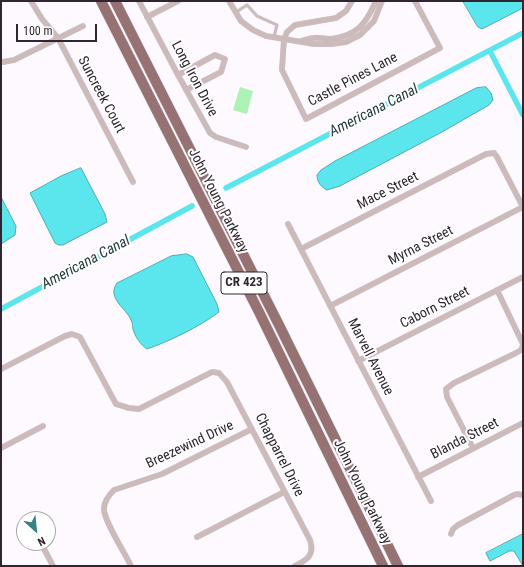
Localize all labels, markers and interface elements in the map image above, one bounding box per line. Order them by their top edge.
scale bar [18,16,99,42]
text: 100 m [23,24,53,38]
street label: Long Iron Drive [167,38,221,120]
street label: Castle Pines Lane [305,49,401,111]
street label: Suncreek Court [74,54,128,136]
water label: Americana Canal [326,81,422,141]
street label: John Young Parkway [184,146,252,256]
street label: Mace Street [355,168,421,214]
street label: Myrna Street [386,223,456,269]
water label: Americana Canal [39,232,133,294]
road number: CR 423 [221,272,267,294]
street label: Caborn Street [397,283,473,333]
street label: Marvell Avenue [343,316,397,398]
street label: Chapparrel Drive [251,411,307,499]
street label: Blanda Street [428,415,502,463]
street label: Breezewind Drive [144,417,236,473]
street label: John Young Parkway [329,437,395,547]
north arrow [16,511,56,551]
text: N [35,534,47,549]

